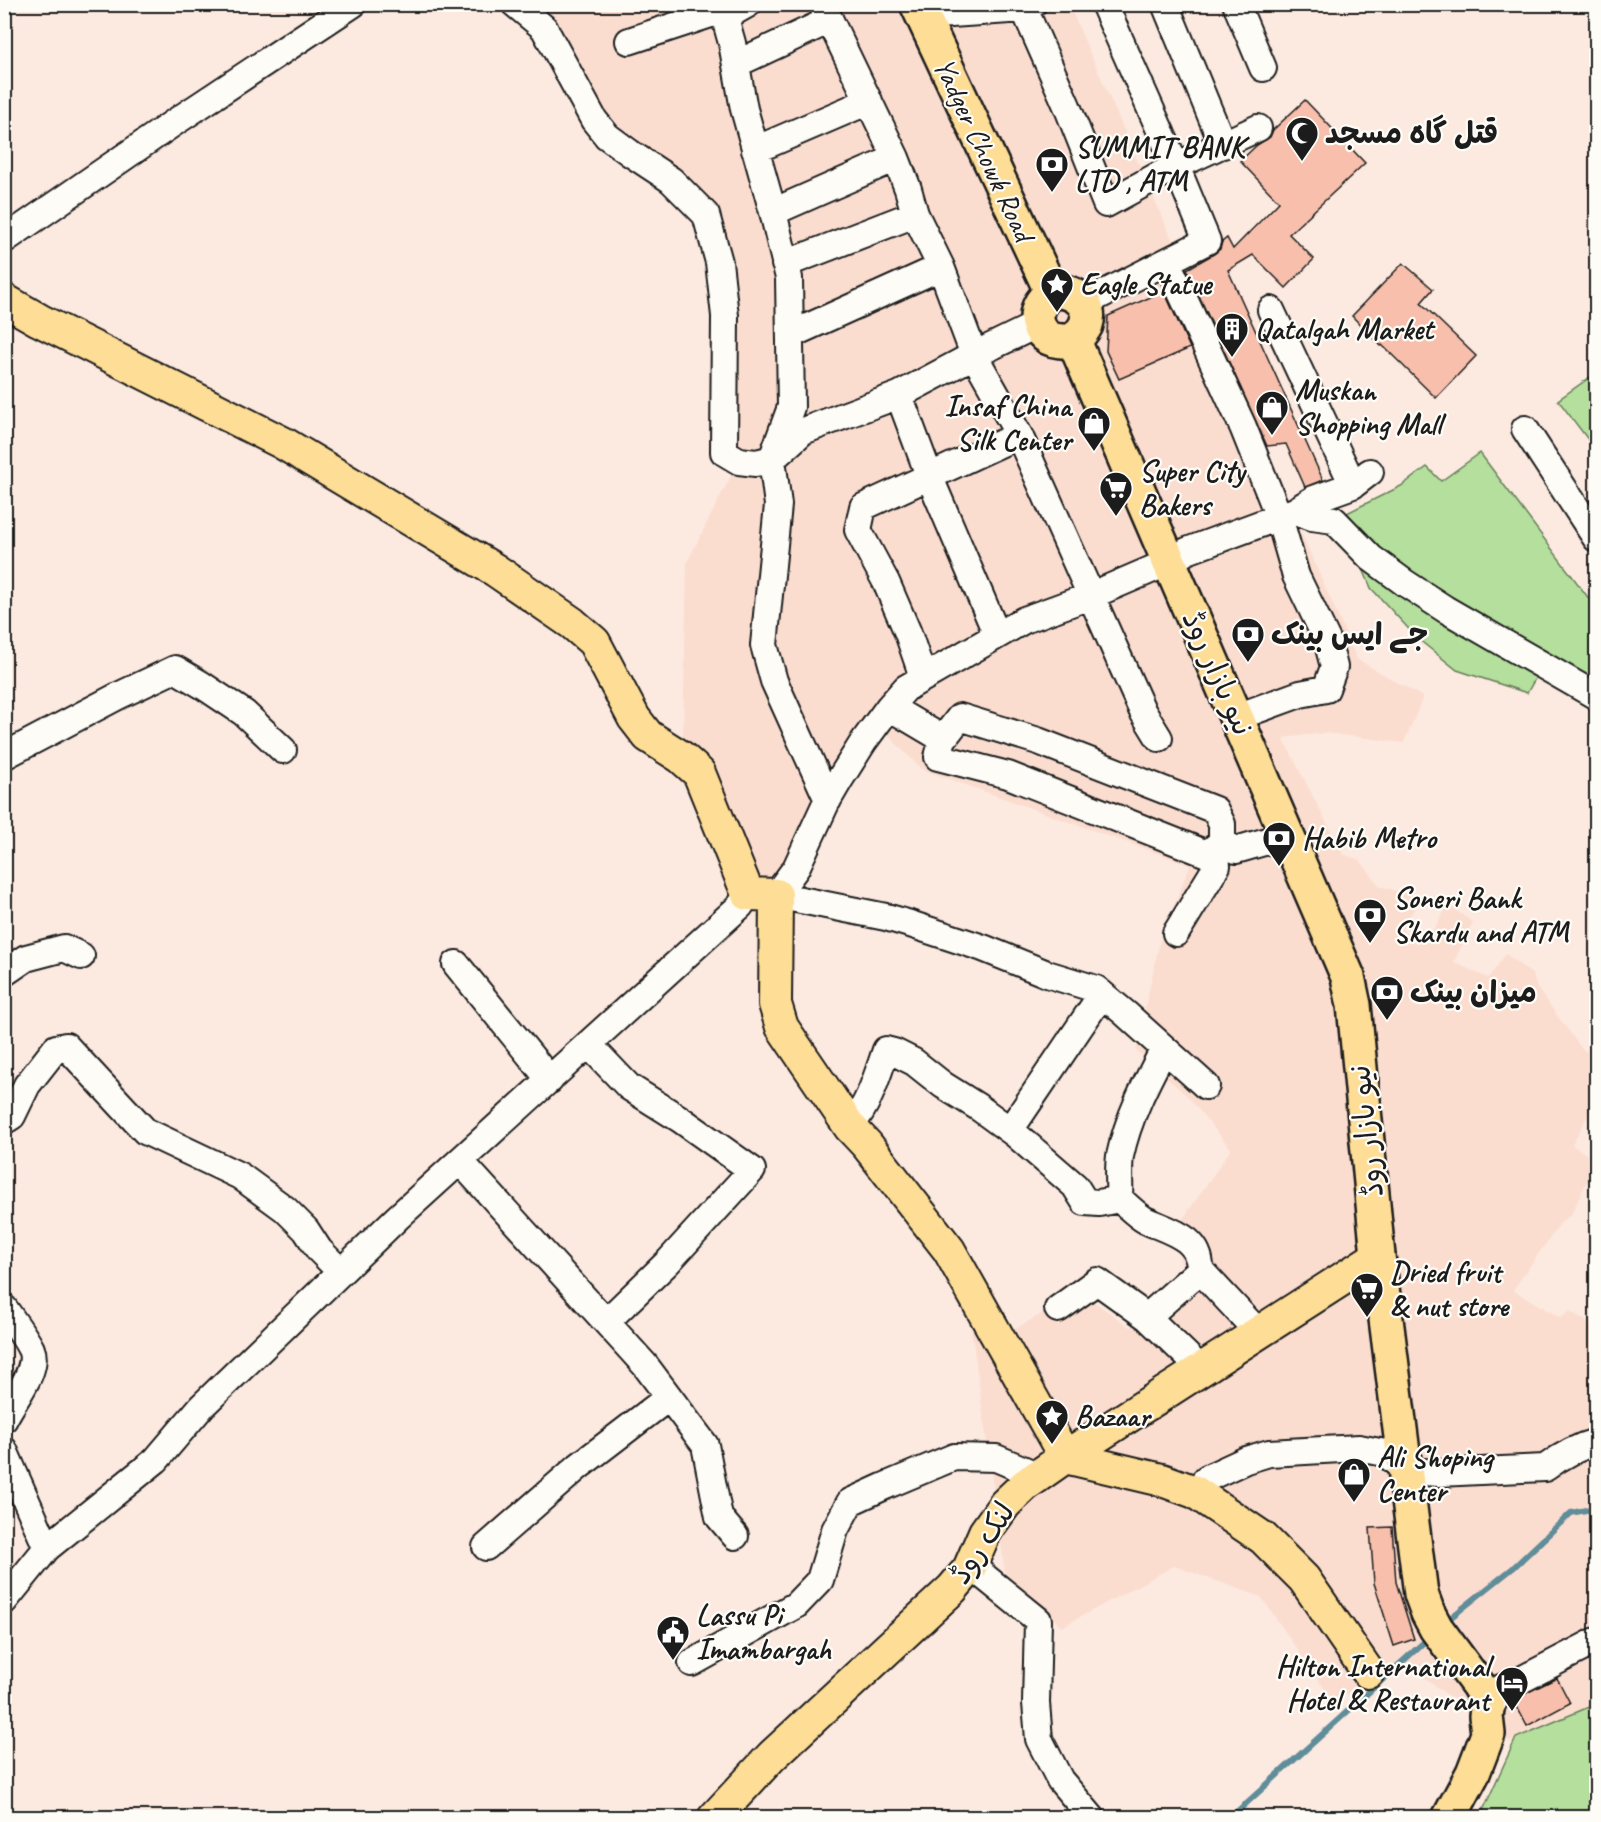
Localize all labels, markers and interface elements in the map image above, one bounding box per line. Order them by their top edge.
street label: Yadger Chowk Road [925,51,1045,251]
place label: قتل گاہ مسجد [1325,114,1498,152]
mosque icon: قتل گاہ مسجد [1284,115,1320,162]
place label: SUMMIT BANK LTD , ATM [1075,128,1250,200]
bank icon: SUMMIT BANK LTD , ATM [1034,146,1070,193]
place label: Eagle Statue [1080,265,1213,303]
place icon: Eagle Statue [1039,266,1075,313]
place label: Qatalgah Market [1255,310,1436,348]
building icon: Qatalgah Market [1214,311,1250,358]
place label: Muskan Shopping Mall [1295,371,1447,443]
place label: Insaf China Silk Center [944,387,1074,459]
shop icon: Muskan Shopping Mall [1254,389,1290,436]
shop icon: Insaf China Silk Center [1076,405,1112,452]
place label: Super City Bakers [1139,452,1247,524]
supermarket icon: Super City Bakers [1098,470,1134,517]
street label: نیو بازار روڈ [1174,605,1262,741]
place label: جے ایس بینک [1271,615,1428,654]
bank icon: جے ایس بینک [1230,616,1266,663]
place label: Habib Metro [1302,819,1438,857]
bank icon: Habib Metro [1261,820,1297,867]
place label: Soneri Bank Skardu and ATM [1393,879,1570,951]
bank icon: Soneri Bank Skardu and ATM [1352,897,1388,944]
place label: میزان بینک [1410,973,1537,1011]
bank icon: میزان بینک [1369,974,1405,1021]
street label: نیو بازار روڈ [1340,1063,1392,1199]
place label: Dried fruit & nut store [1390,1253,1510,1325]
supermarket icon: Dried fruit & nut store [1349,1271,1385,1318]
place label: Bazaar [1075,1397,1152,1435]
place icon: Bazaar [1034,1398,1070,1445]
place label: Ali Shoping Center [1377,1438,1495,1510]
shop icon: Ali Shoping Center [1336,1456,1372,1503]
street label: لنک روڈ [941,1495,1023,1591]
place label: Lassu Pi Imambargah [696,1596,832,1668]
public building icon: Lassu Pi Imambargah [655,1614,691,1661]
place label: Hilton International Hotel & Restaurant [1276,1647,1495,1719]
hotel icon: Hilton International Hotel & Restaurant [1494,1665,1530,1712]

